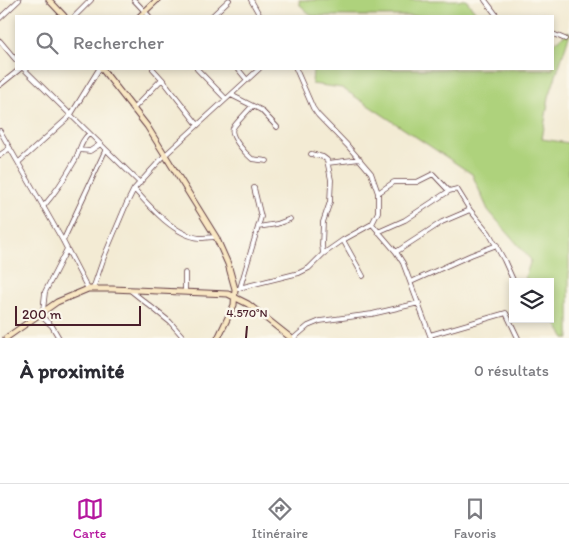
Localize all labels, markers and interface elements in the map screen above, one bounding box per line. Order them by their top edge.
search box [15,15,554,70]
icon: search [33,29,61,57]
text: Rechercher [73,31,164,54]
map controls [509,278,554,323]
button: layers [509,278,554,323]
scale bar [15,303,141,326]
text: 200 m [22,306,62,323]
text: 4.570°N [226,306,268,320]
text: À proximité [20,358,125,383]
text: 0 résultats [474,361,549,380]
tab: Carte [73,495,106,542]
tab: Itinéraire [252,495,308,542]
tab: Favoris [454,495,496,542]

